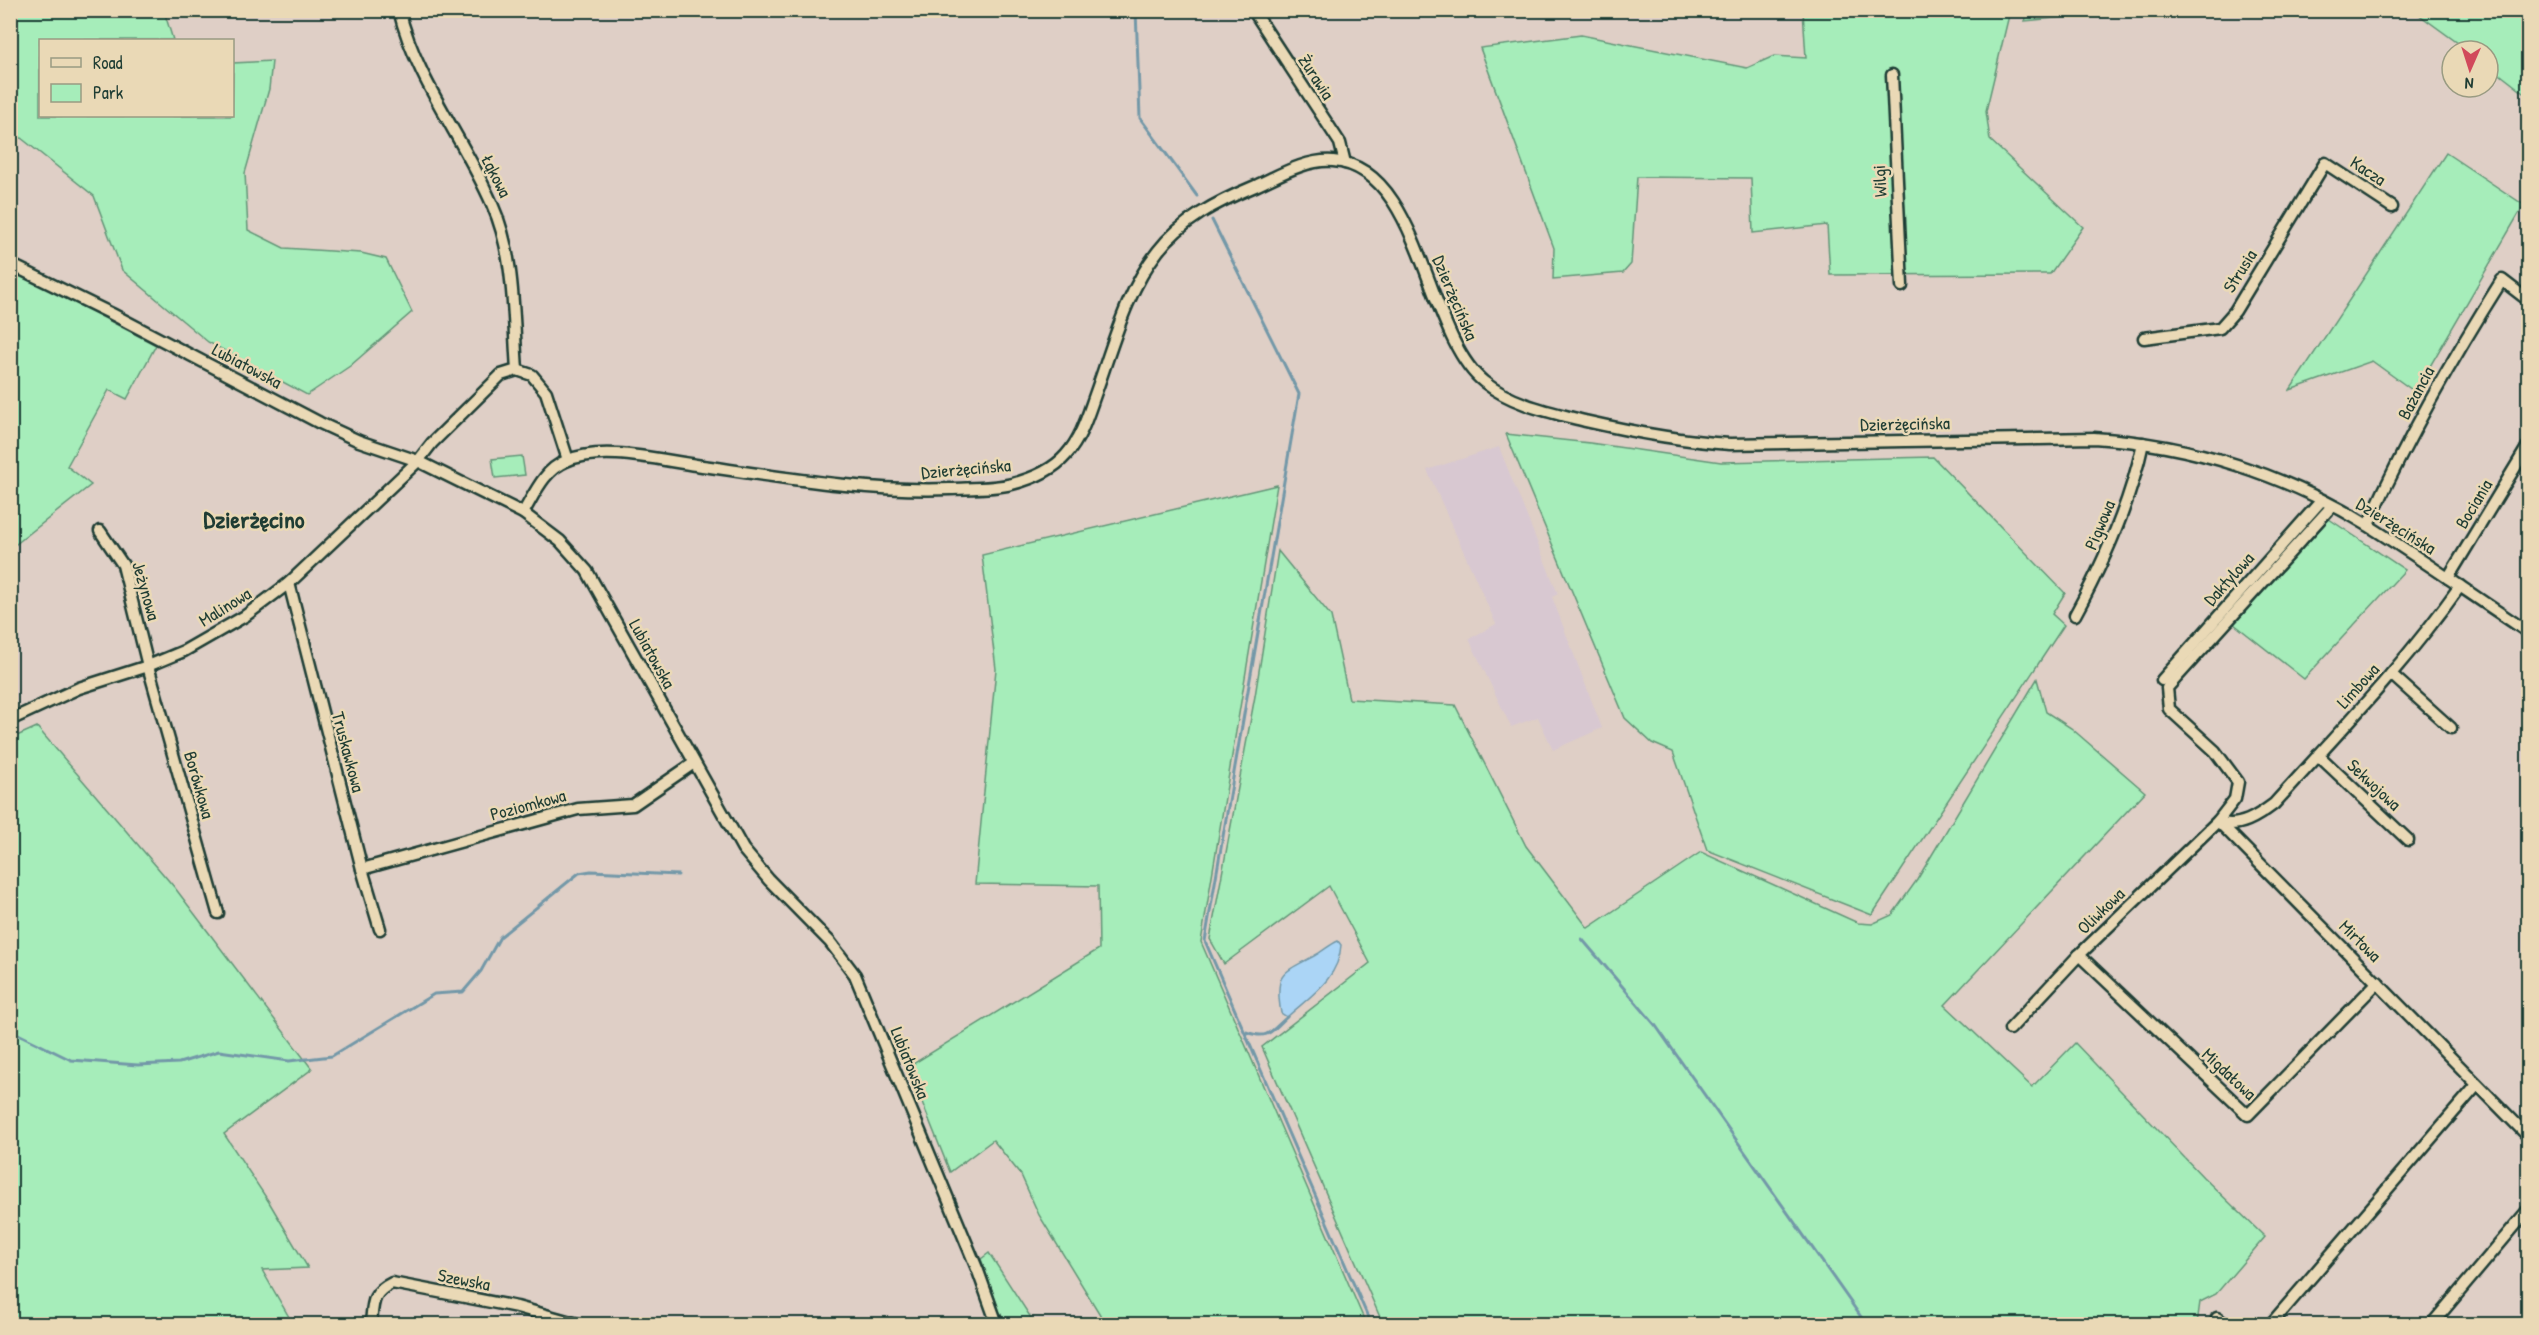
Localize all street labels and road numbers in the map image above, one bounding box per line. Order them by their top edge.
street label: Żurawia [1292,49,1340,104]
street label: Łąkowa [475,150,518,202]
street label: Kacza [2345,150,2391,191]
street label: Wilgi [1866,164,1893,198]
street label: Strusia [2217,244,2263,297]
street label: Dzierżęcińska [1426,252,1485,344]
street label: Lubiatowska [208,337,286,394]
street label: Bażancia [2391,362,2440,424]
street label: Dzierżęcińska [1860,410,1950,437]
street label: Dzierżęcińska [920,452,1012,485]
street label: Bociania [2449,474,2498,533]
street label: Dzierżęcińska [2352,491,2441,560]
street label: Pigwowa [2078,496,2121,553]
street label: Daktylowa [2198,546,2259,611]
street label: Jeżynowa [126,559,167,623]
street label: Malinowa [194,581,256,632]
street label: Lubiatowska [623,615,682,693]
street label: Limbowa [2331,658,2385,714]
street label: Truskawkowa [326,709,371,795]
street label: Borówkowa [178,748,221,821]
street label: Sekwojowa [2342,753,2407,816]
street label: Poziomkowa [487,782,568,827]
street label: Oliwkowa [2071,882,2130,940]
street label: Mirtowa [2334,914,2387,967]
street label: Lubiatowska [885,1023,936,1103]
street label: Migdałowa [2197,1042,2262,1105]
street label: Szewska [436,1262,492,1297]

